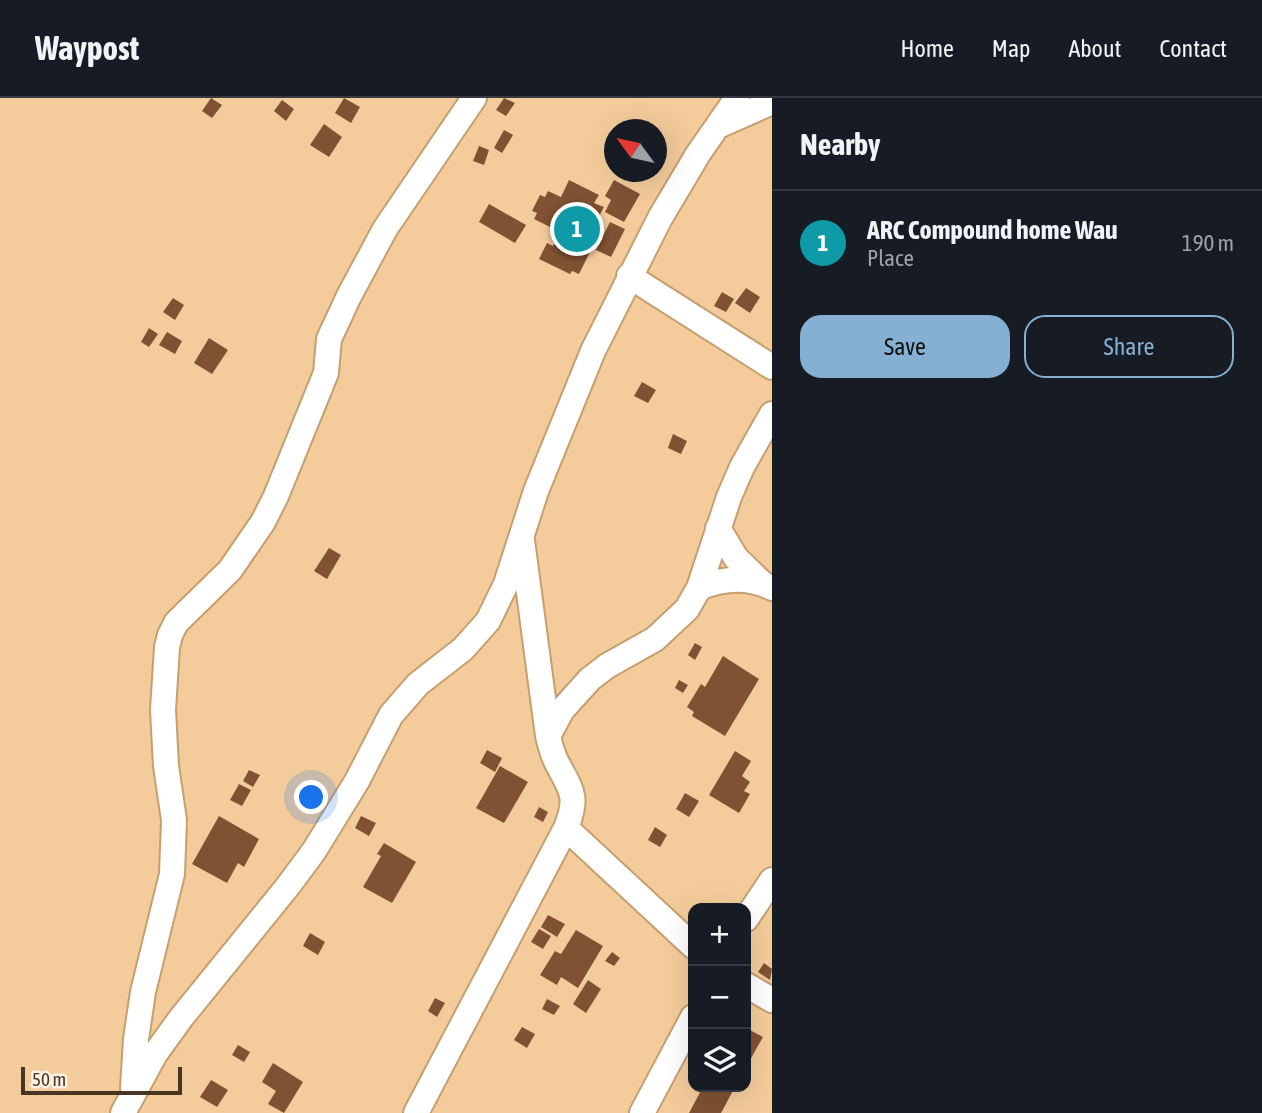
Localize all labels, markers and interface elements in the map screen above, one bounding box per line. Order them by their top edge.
text: Waypost [35,29,139,67]
text: Home [900,35,954,62]
text: Map [992,35,1030,62]
text: About [1068,35,1121,62]
text: Contact [1159,35,1227,62]
north arrow [604,119,667,182]
text: Nearby [800,127,880,161]
pin: 1 [554,203,600,255]
text: ARC Compound home Wau [867,215,1118,245]
text: 1 [818,230,828,256]
text: 190 m [1182,230,1234,256]
text: Place [867,245,914,271]
button: Save [800,315,1010,378]
button: Share [1024,315,1234,378]
your location [294,780,328,814]
map controls [688,903,751,1092]
button: + [688,903,751,966]
button: − [688,966,751,1029]
button: layers [688,1029,751,1092]
scale bar [21,1064,182,1096]
text: 50 m [32,1068,66,1090]

